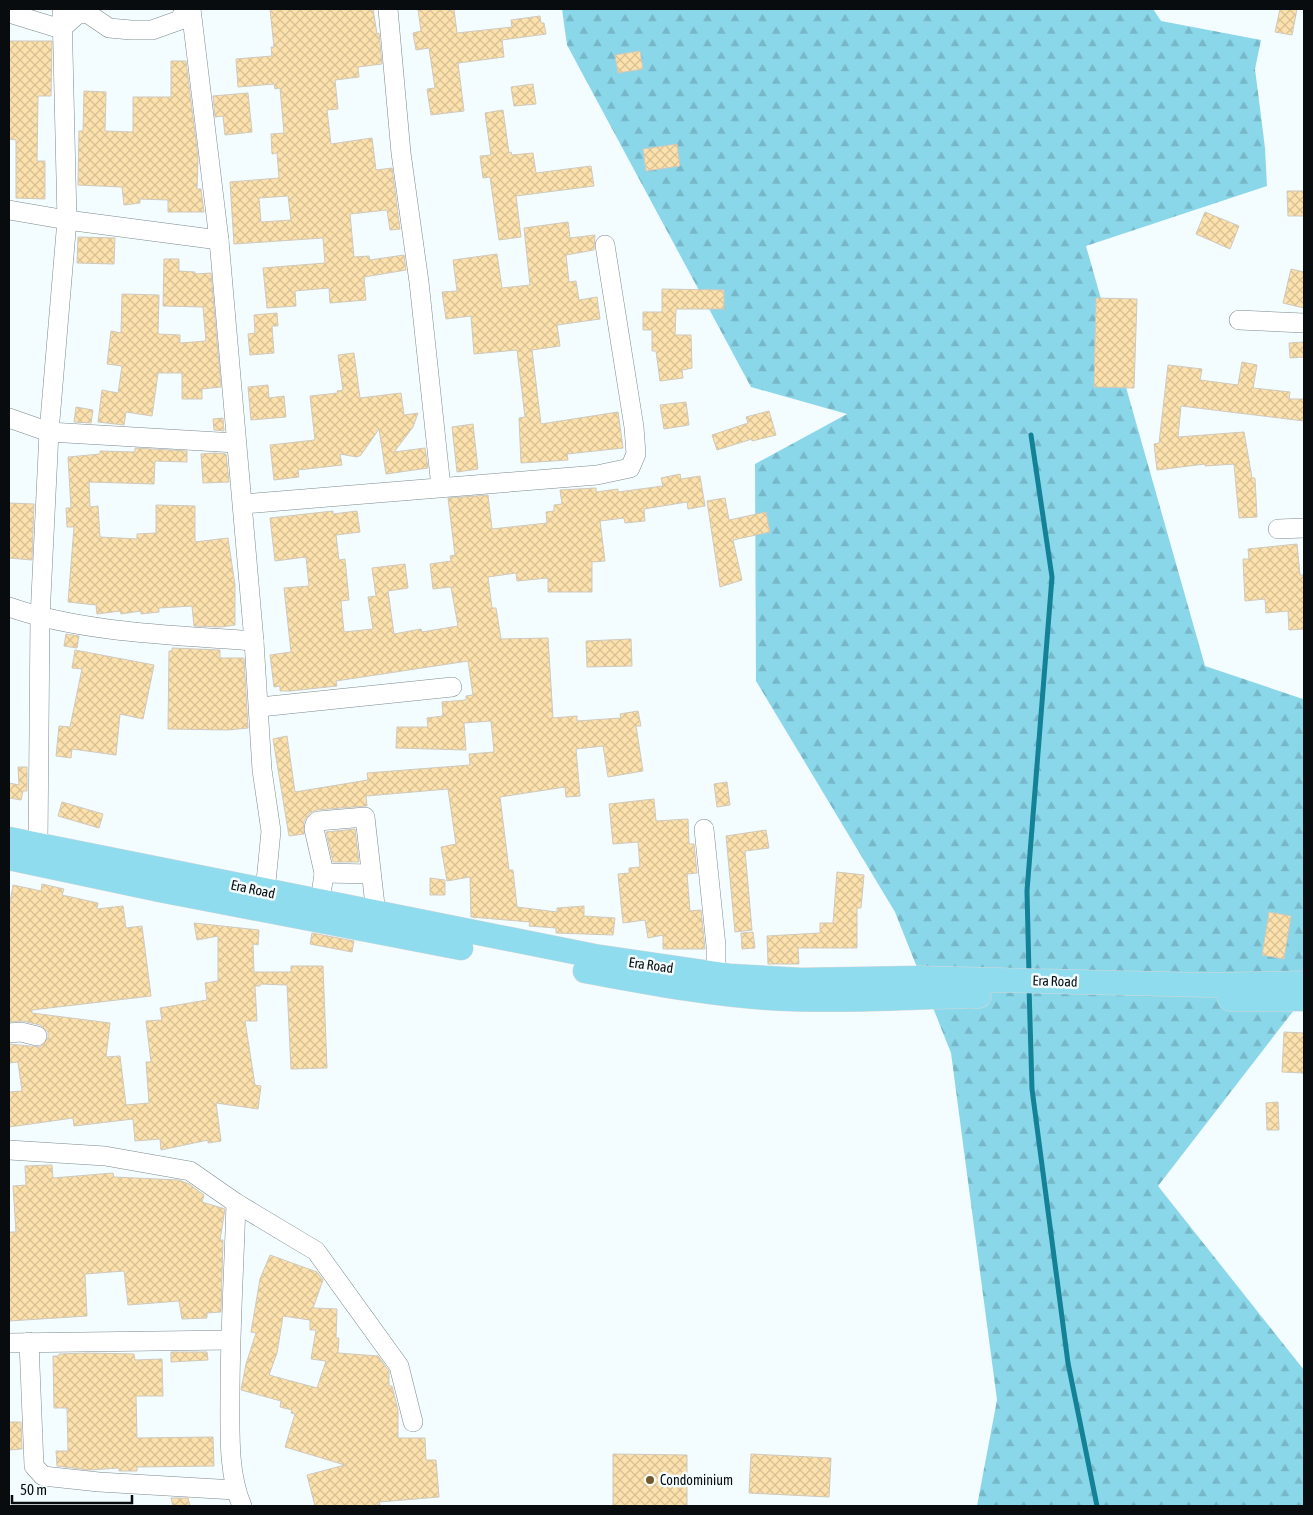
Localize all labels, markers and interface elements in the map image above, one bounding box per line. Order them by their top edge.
street label: Era Road [229,877,277,901]
street label: Era Road [628,954,674,976]
street label: Era Road [1032,972,1078,990]
scale bar [12,1472,132,1504]
place label: Condominium [660,1472,733,1488]
marker: Condominium [644,1474,656,1486]
text: 50 m [20,1481,47,1498]

